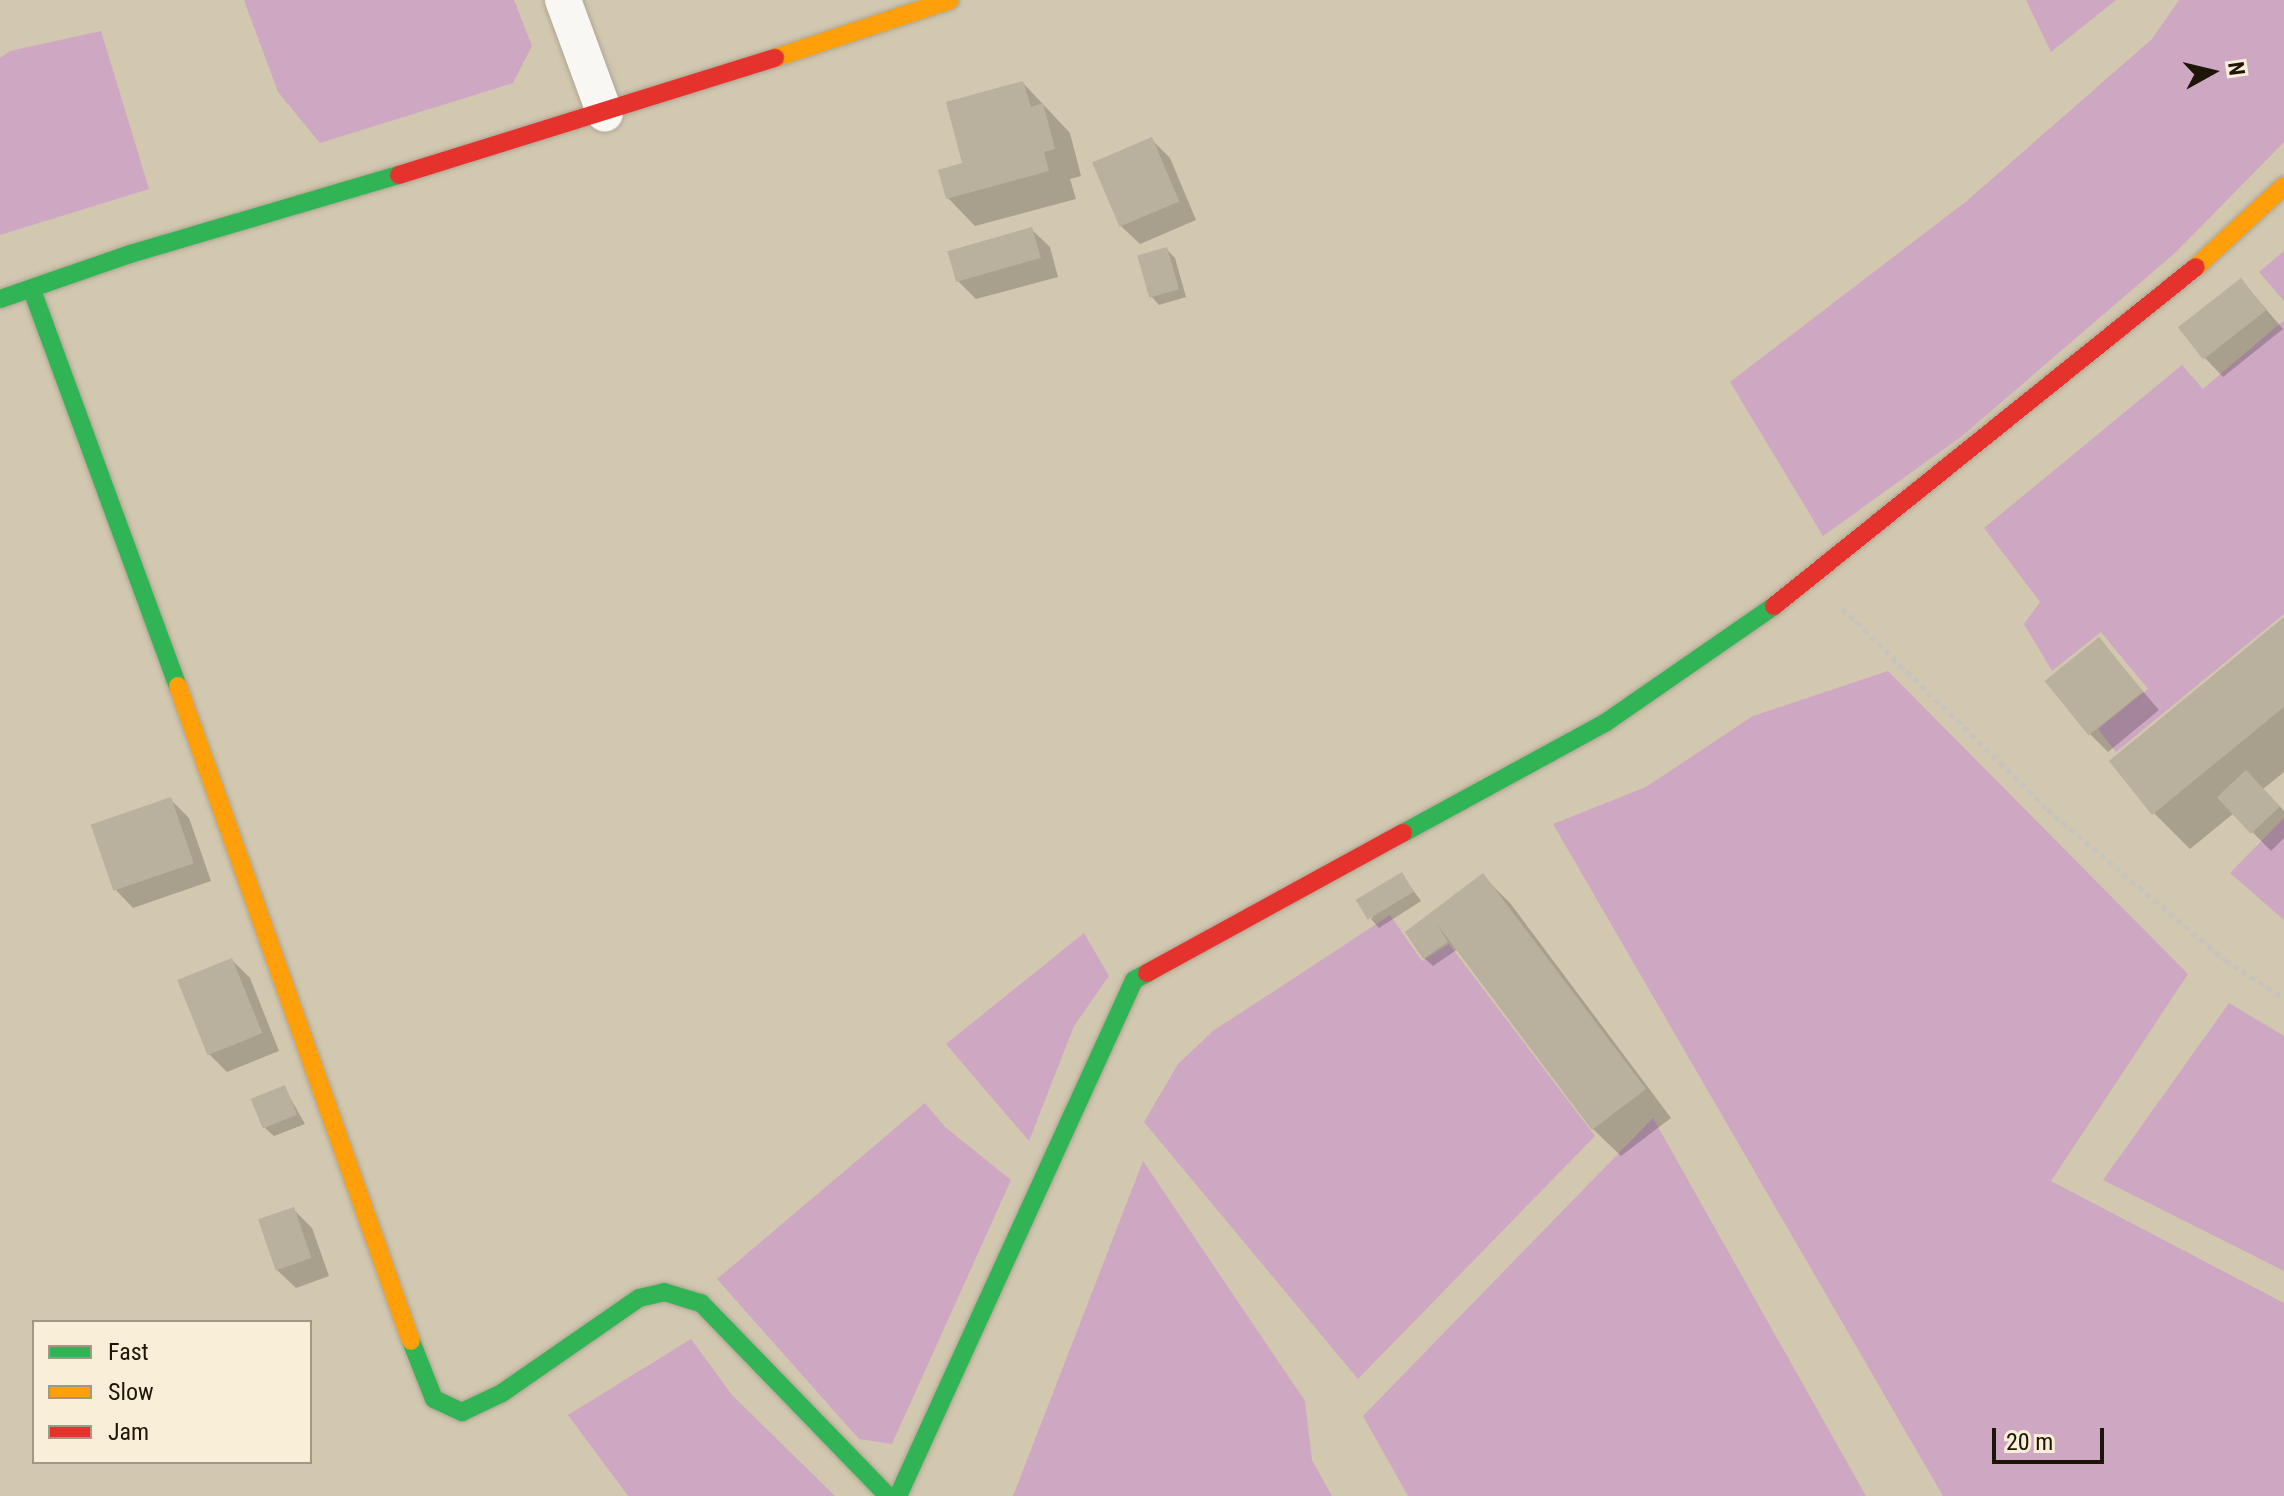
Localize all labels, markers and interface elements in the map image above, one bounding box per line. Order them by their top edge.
north arrow [2172,32,2252,112]
text: N [2223,60,2250,77]
legend [32,1320,312,1464]
text: Fast [108,1338,149,1366]
text: Slow [108,1378,154,1406]
scale bar [1996,1412,2108,1462]
text: Jam [108,1418,149,1446]
text: 20 m [2006,1428,2053,1456]

